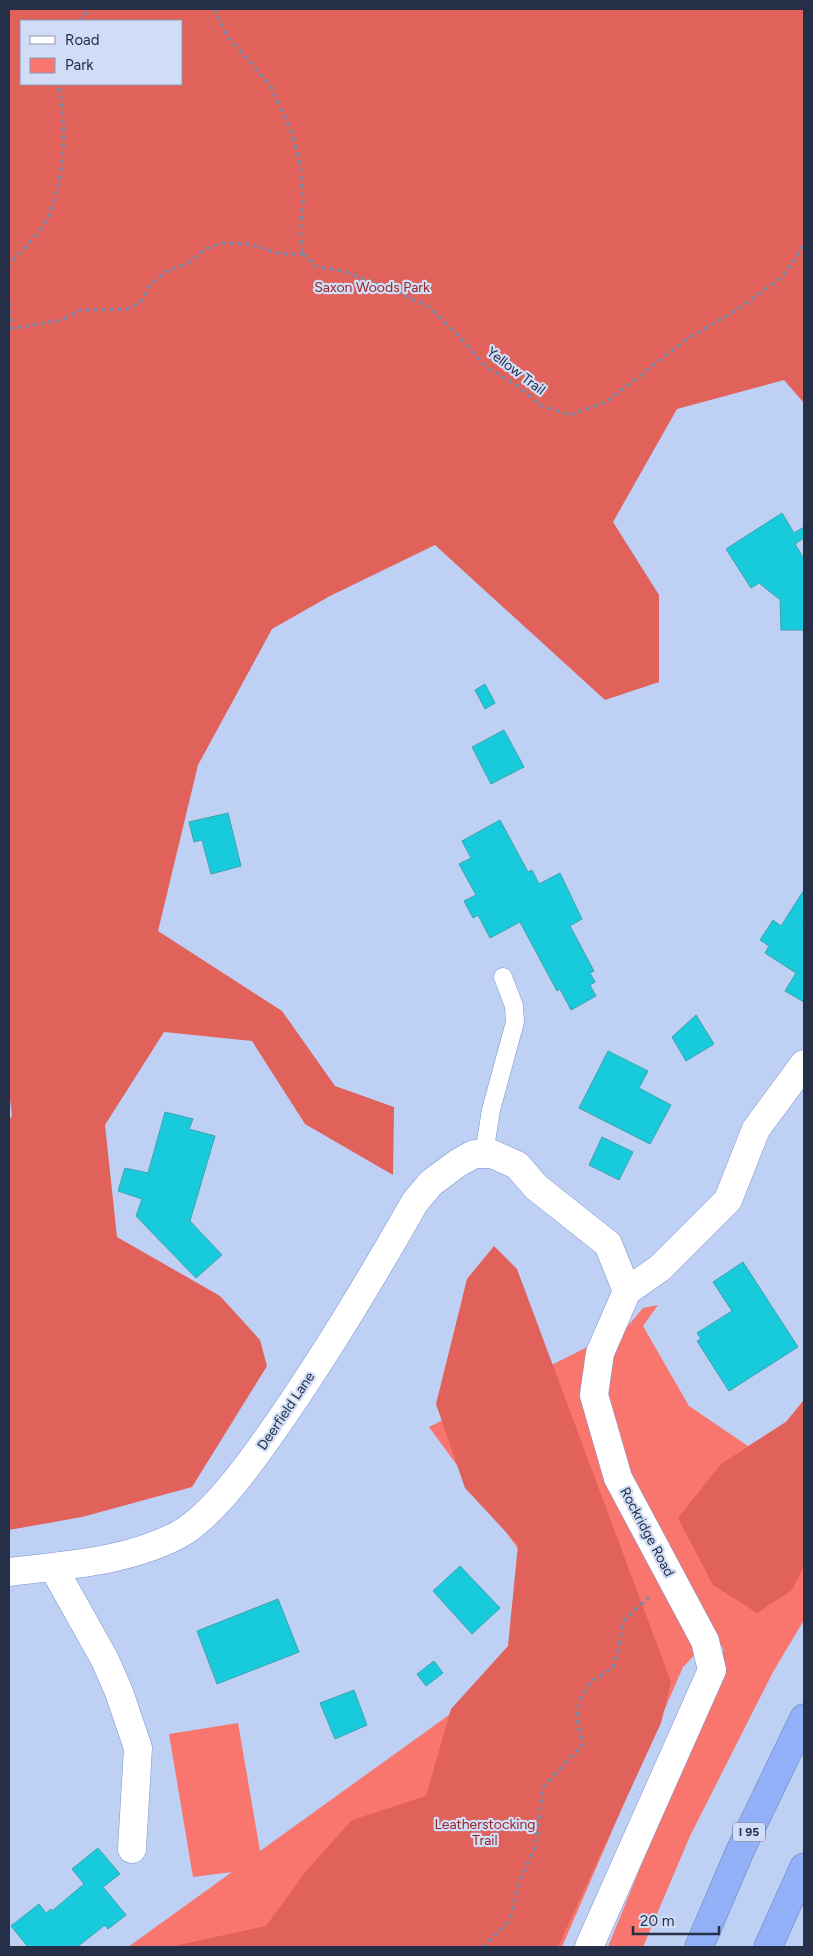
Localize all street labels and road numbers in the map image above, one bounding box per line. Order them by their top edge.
street label: Yellow Trail [483,343,549,399]
street label: Deerfield Lane [254,1369,319,1453]
street label: Rockridge Road [616,1484,678,1580]
road number: I 95 [733,1822,765,1841]

